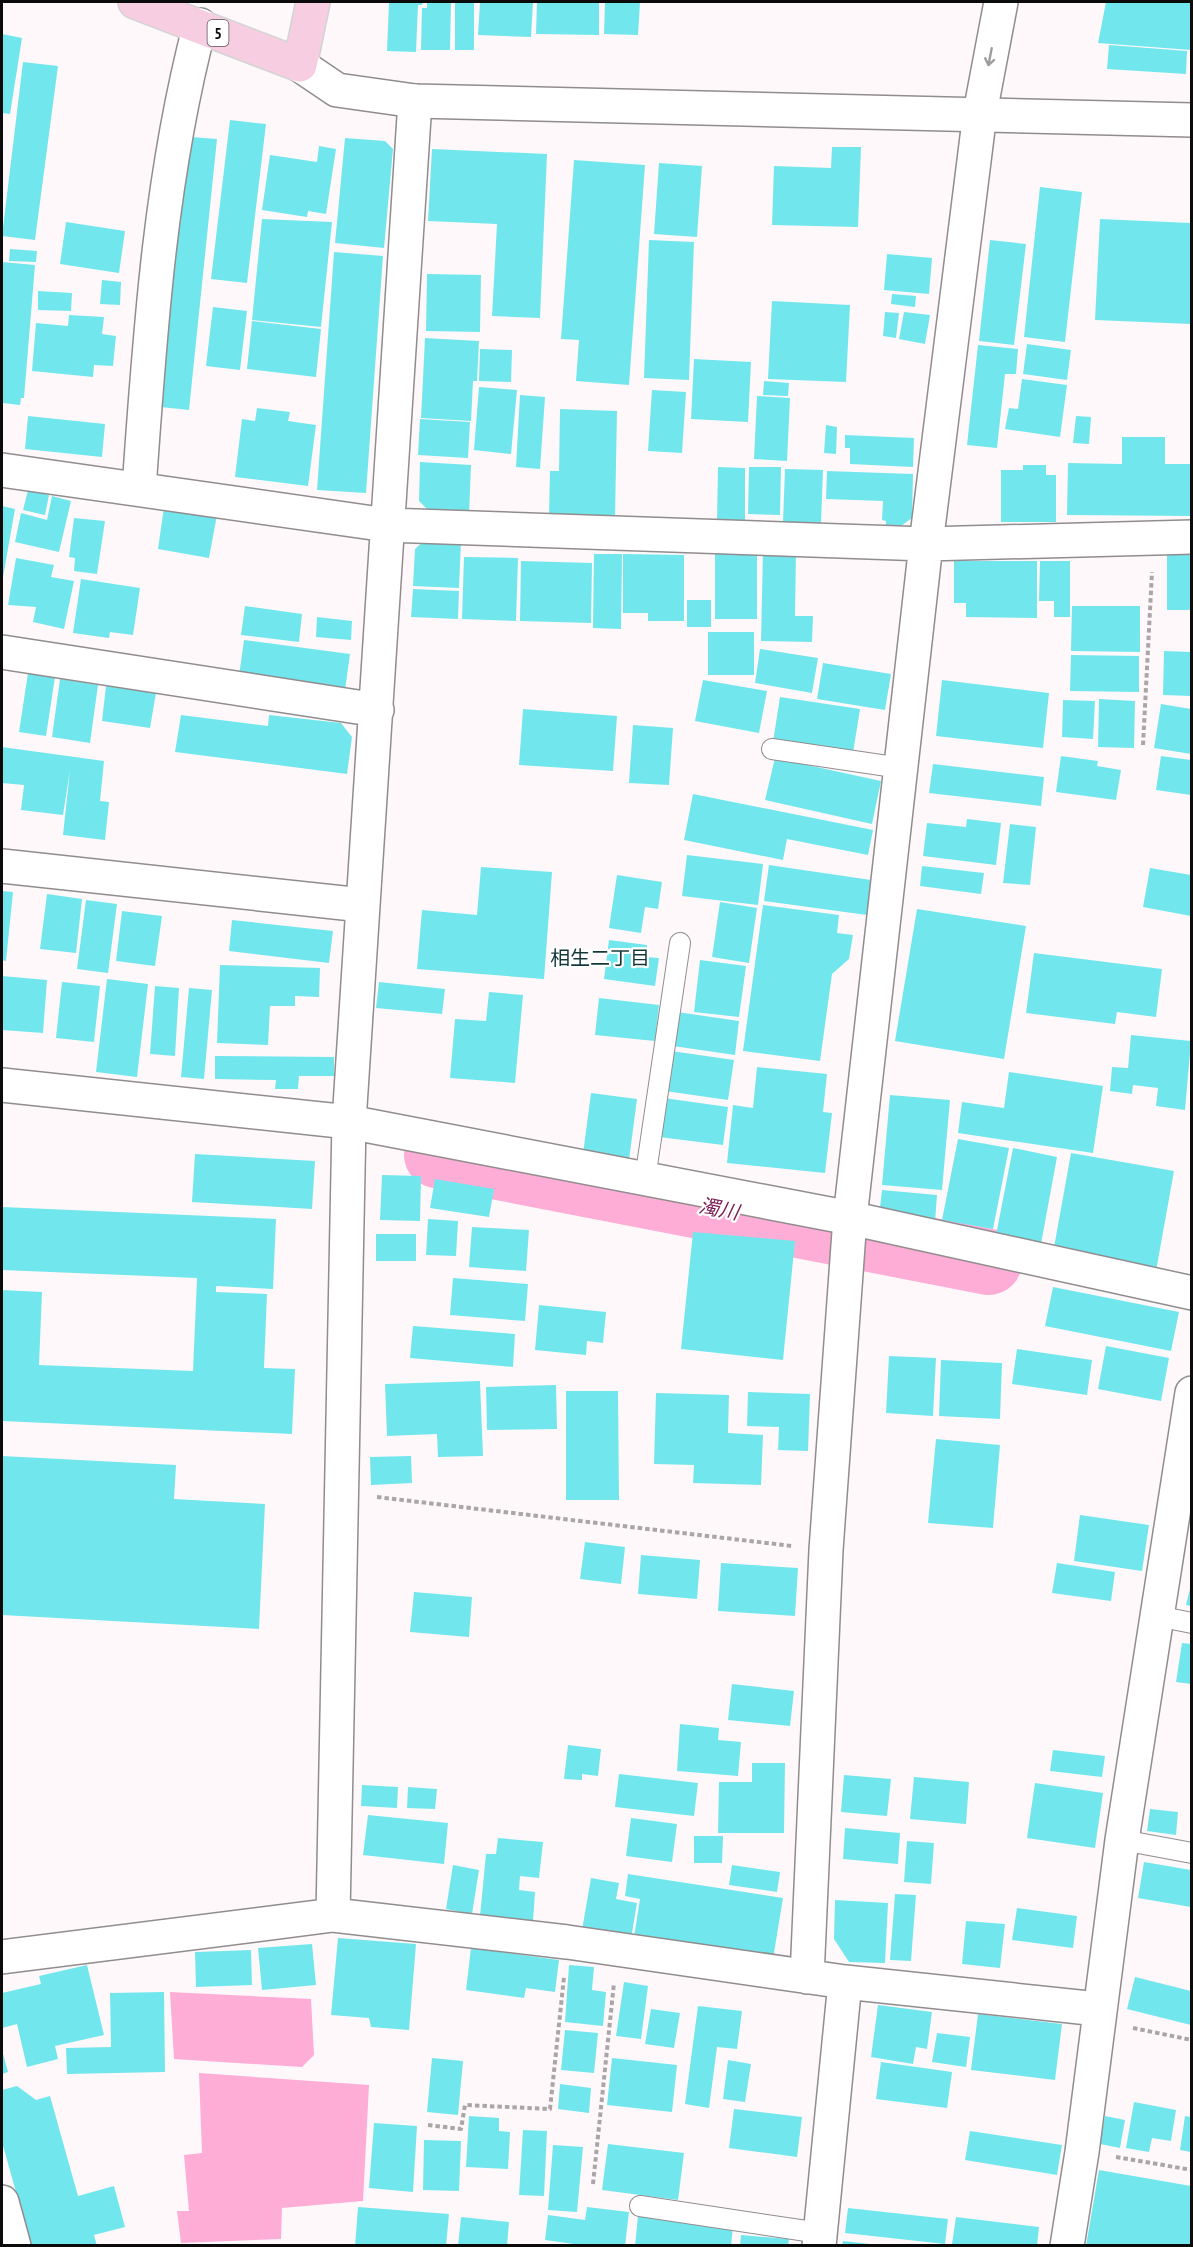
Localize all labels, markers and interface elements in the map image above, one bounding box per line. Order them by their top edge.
road number: 5 [208,20,228,46]
one-way arrow [984,47,995,66]
district label: 相生二丁目 [550,945,650,971]
water label: 濁川 [697,1192,743,1226]

